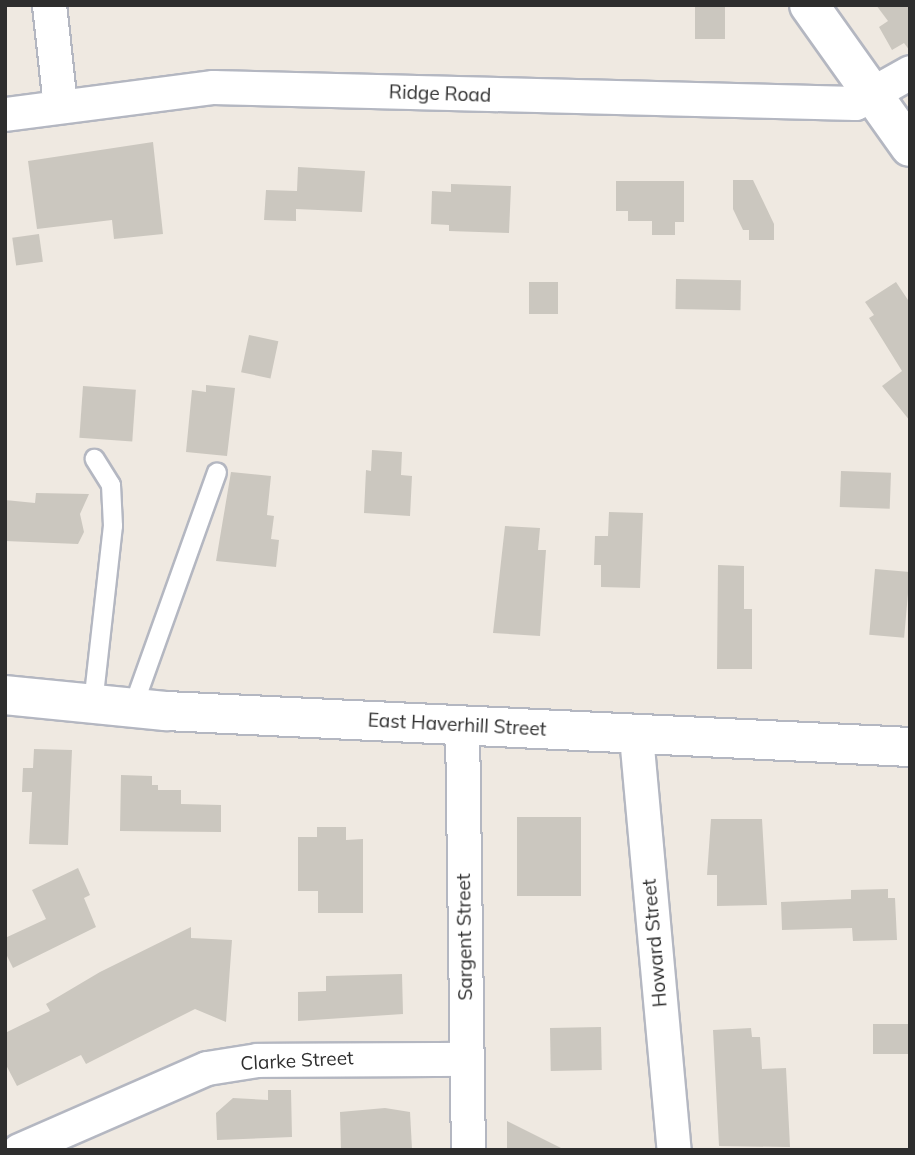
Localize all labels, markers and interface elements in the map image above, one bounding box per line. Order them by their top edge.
street label: Ridge Road [388,81,492,107]
street label: East Haverhill Street [367,709,547,741]
street label: Sargent Street [452,873,478,1001]
street label: Howard Street [638,878,672,1008]
street label: Clarke Street [240,1047,354,1075]

